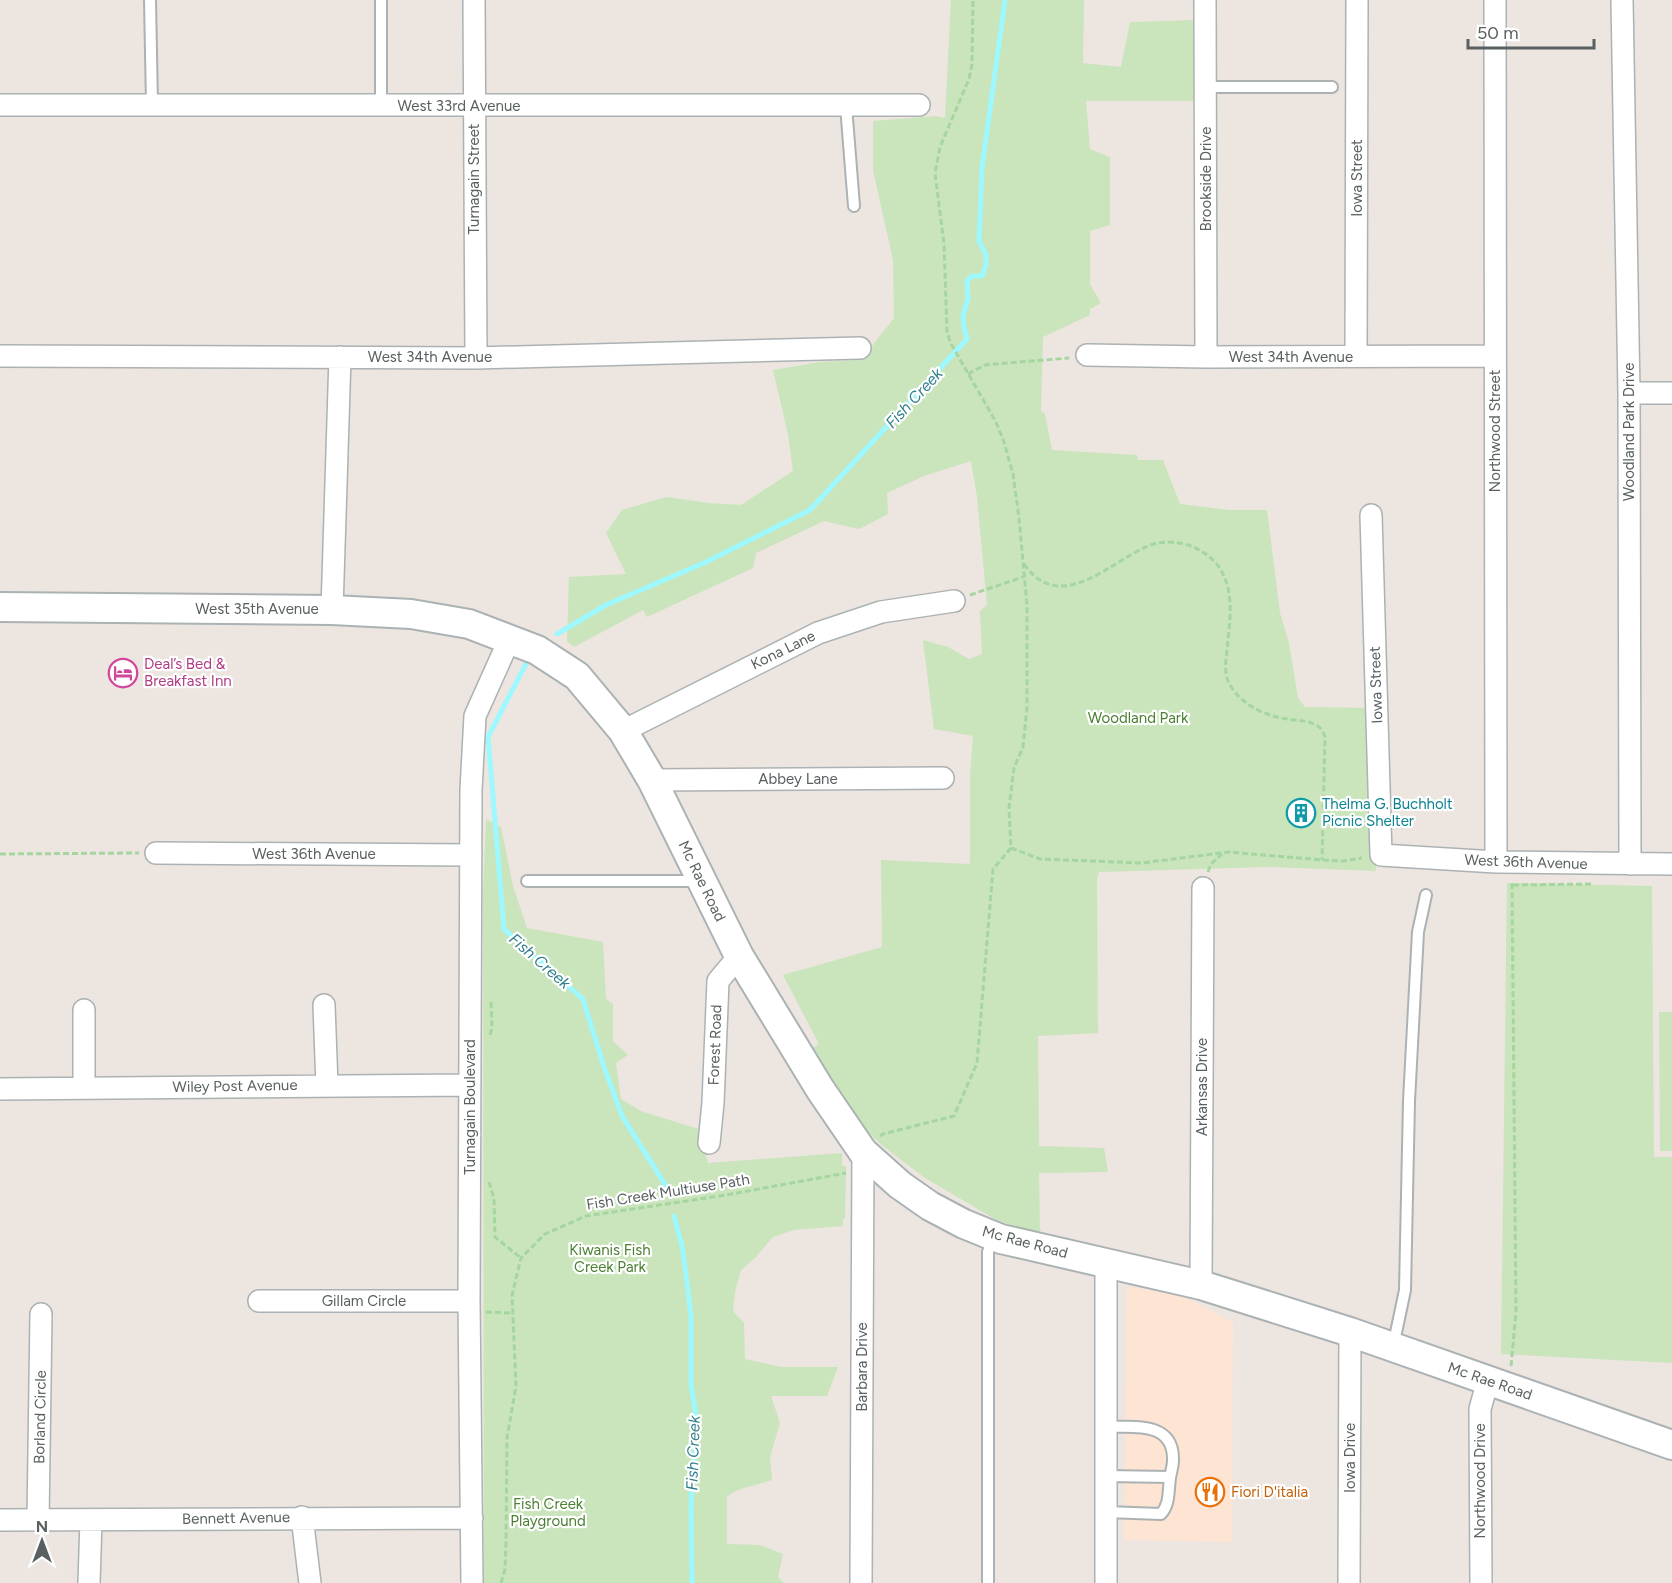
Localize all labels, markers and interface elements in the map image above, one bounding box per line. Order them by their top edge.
scale bar [1468,12,1594,50]
text: 50 m [1477,22,1519,44]
street label: West 33rd Avenue [398,97,520,115]
street label: Turnagain Street [465,123,483,235]
street label: Brookside Drive [1197,127,1215,231]
street label: Iowa Street [1348,139,1366,217]
street label: West 34th Avenue [368,348,492,366]
street label: West 34th Avenue [1229,348,1353,366]
water label: Fish Creek [881,363,947,432]
street label: Woodland Park Drive [1620,363,1638,501]
street label: Northwood Street [1486,369,1504,492]
street label: West 35th Avenue [195,600,319,618]
street label: Kona Lane [748,627,818,673]
street label: Iowa Street [1366,646,1386,724]
place label: Deal’s Bed & Breakfast Inn [144,655,232,690]
hotel icon: Deal’s Bed & Breakfast Inn [107,657,139,689]
park label: Woodland Park [1088,709,1189,727]
street label: Abbey Lane [758,770,838,788]
place label: Thelma G. Buchholt Picnic Shelter [1322,795,1453,830]
building icon: Thelma G. Buchholt Picnic Shelter [1285,797,1317,829]
street label: Mc Rae Road [675,838,729,924]
street label: West 36th Avenue [252,845,376,863]
street label: West 36th Avenue [1464,851,1588,873]
water label: Fish Creek [505,929,575,994]
street label: Forest Road [705,1004,725,1086]
street label: Arkansas Drive [1193,1038,1211,1136]
street label: Turnagain Boulevard [461,1039,479,1175]
street label: Wiley Post Avenue [172,1076,298,1096]
street label: Fish Creek Multiuse Path [585,1170,751,1214]
street label: Mc Rae Road [980,1222,1070,1262]
park label: Kiwanis Fish Creek Park [569,1241,651,1276]
street label: Gillam Circle [322,1292,406,1310]
street label: Barbara Drive [853,1322,871,1412]
street label: Mc Rae Road [1445,1358,1535,1404]
street label: Borland Circle [30,1370,50,1464]
water label: Fish Creek [682,1414,704,1491]
street label: Iowa Drive [1341,1423,1359,1493]
street label: Northwood Drive [1471,1423,1489,1539]
restaurant icon: Fiori D'italia [1194,1476,1226,1508]
place label: Fiori D'italia [1231,1483,1308,1501]
park label: Fish Creek Playground [510,1495,586,1530]
street label: Bennett Avenue [182,1508,290,1528]
north arrow [12,1511,72,1571]
text: N [36,1517,48,1536]

